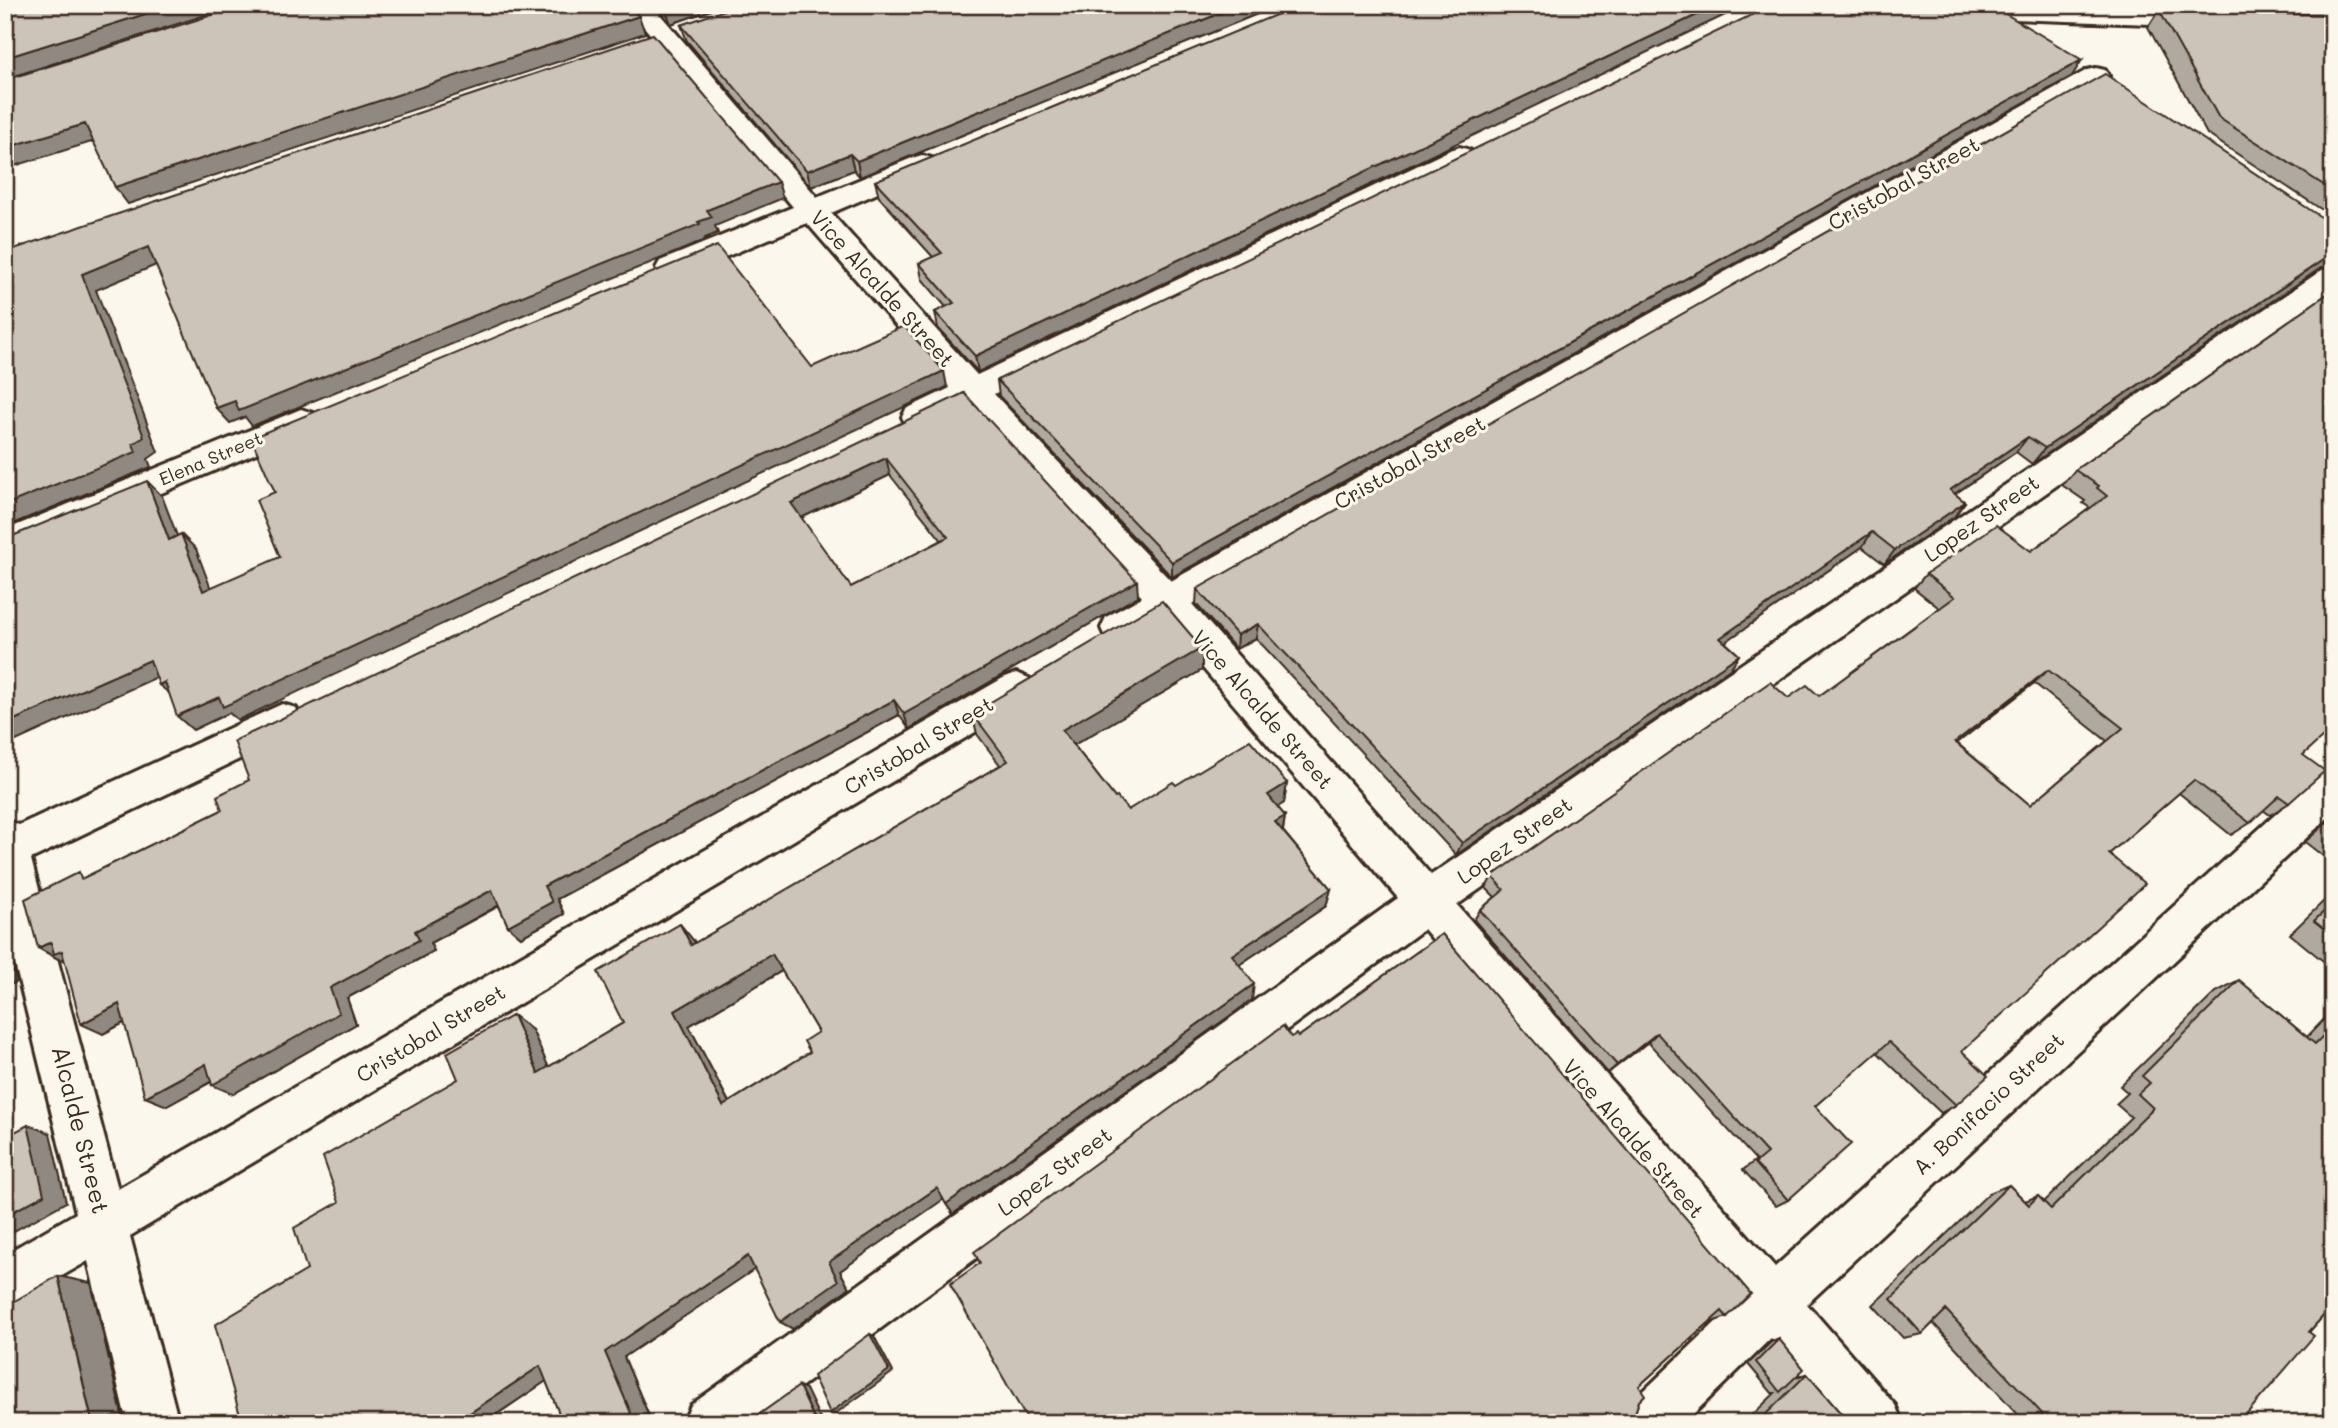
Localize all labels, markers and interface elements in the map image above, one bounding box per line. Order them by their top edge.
street label: Cristobal Street [1823,130,1984,235]
street label: Vice Alcalde Street [805,204,961,372]
street label: Cristobal Street [1329,409,1490,514]
street label: Elena Street [155,426,266,491]
street label: Lopez Street [1918,468,2044,567]
street label: Vice Alcalde Street [1187,624,1340,794]
street label: Cristobal Street [839,690,998,800]
street label: Lopez Street [1451,790,1577,889]
street label: Cristobal Street [351,978,510,1088]
street label: A. Bonifacio Street [1907,1026,2069,1180]
street label: Alcalde Street [46,1043,117,1217]
street label: Vice Alcalde Street [1558,1053,1711,1223]
street label: Lopez Street [992,1120,1117,1221]

